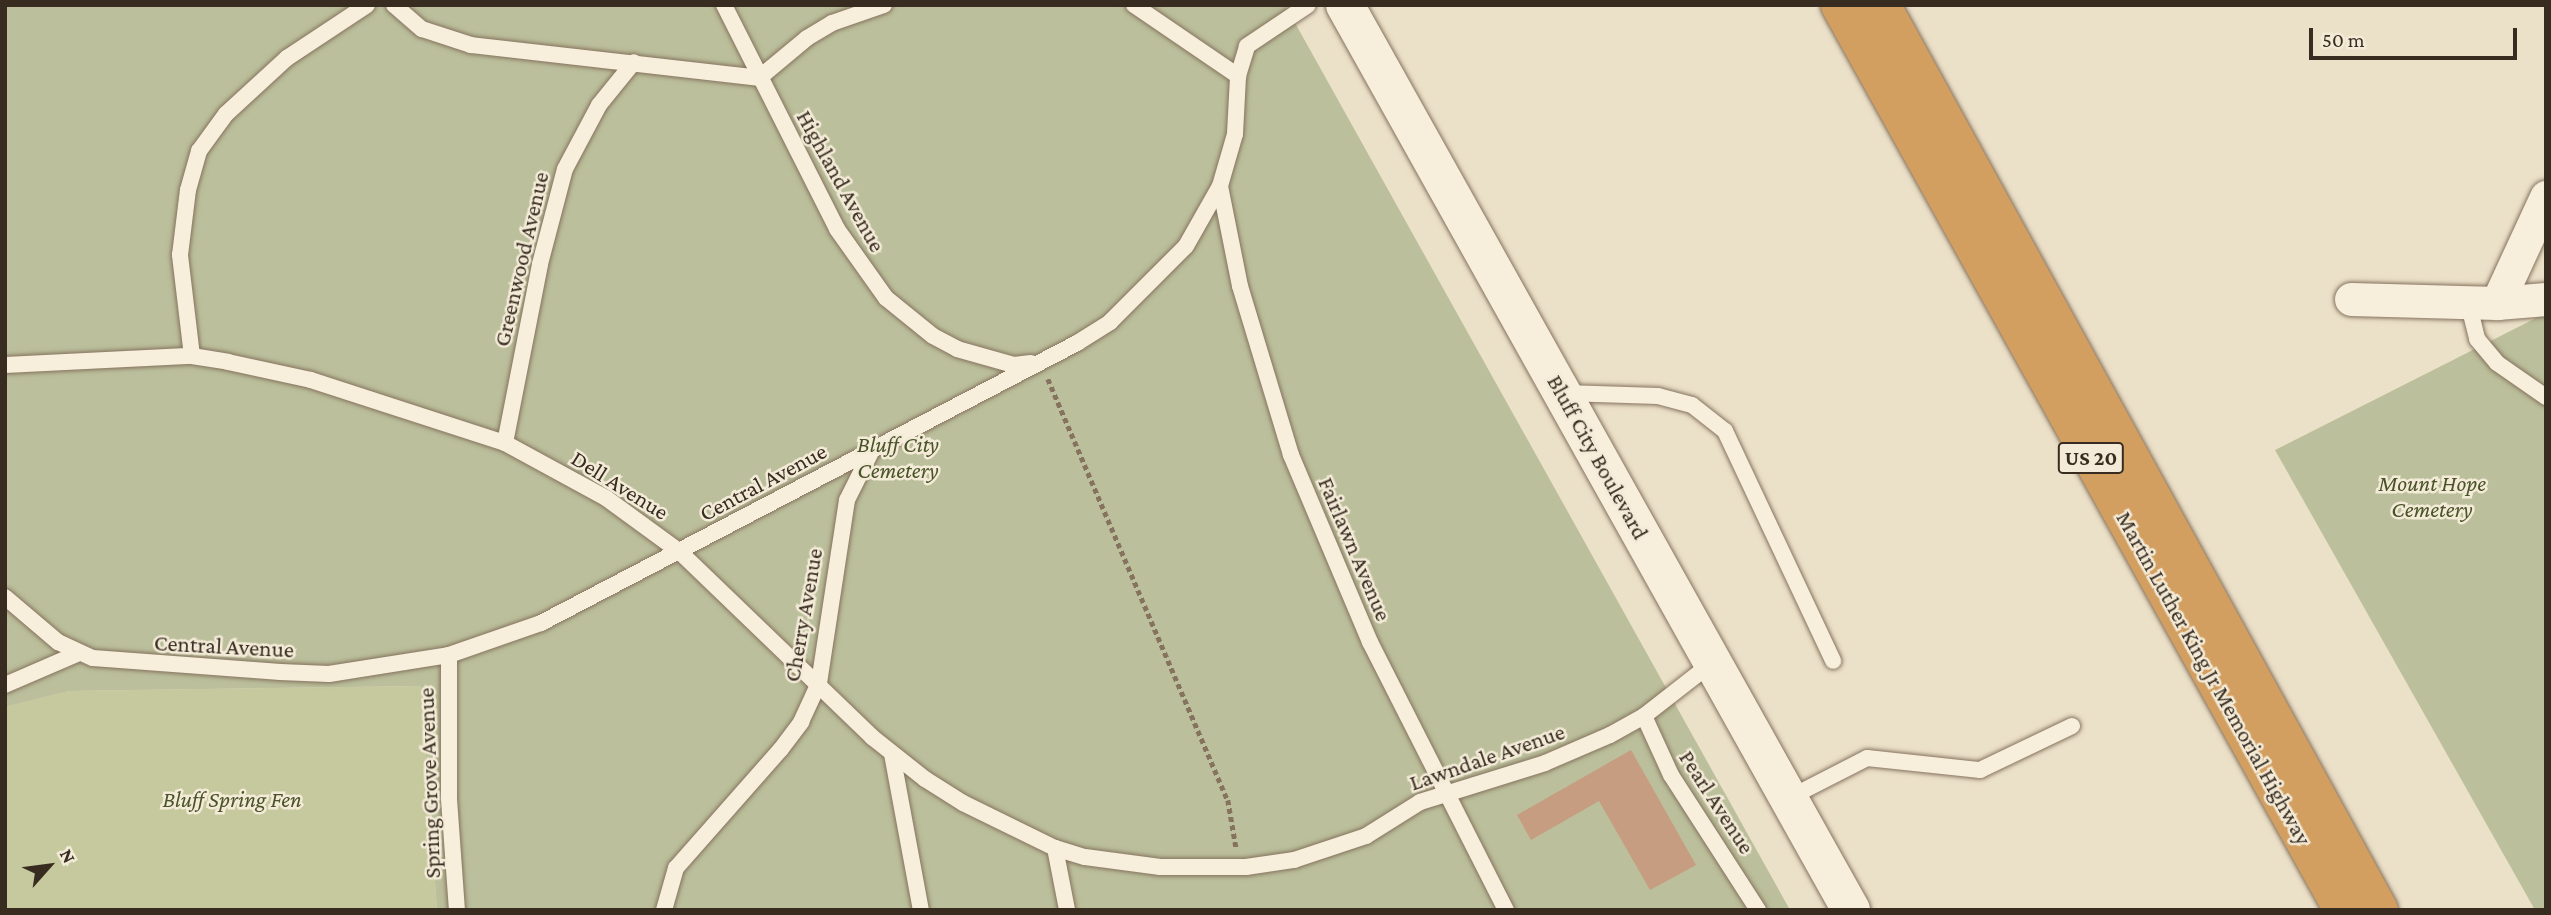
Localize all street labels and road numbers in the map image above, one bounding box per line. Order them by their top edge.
street label: Highland Avenue [791,105,891,257]
street label: Greenwood Avenue [487,169,555,349]
street label: Bluff City Boulevard [1541,370,1655,544]
street label: Central Avenue [695,437,831,527]
road number: US 20 [2058,440,2124,476]
street label: Dell Avenue [566,444,674,526]
street label: Fairlawn Avenue [1312,473,1398,625]
street label: Martin Luther King Jr Memorial Highway [2110,506,2318,850]
street label: Cherry Avenue [778,546,828,684]
street label: Central Avenue [153,629,295,663]
street label: Spring Grove Avenue [412,687,446,879]
street label: Lawndale Avenue [1406,718,1568,796]
street label: Pearl Avenue [1673,745,1761,859]

